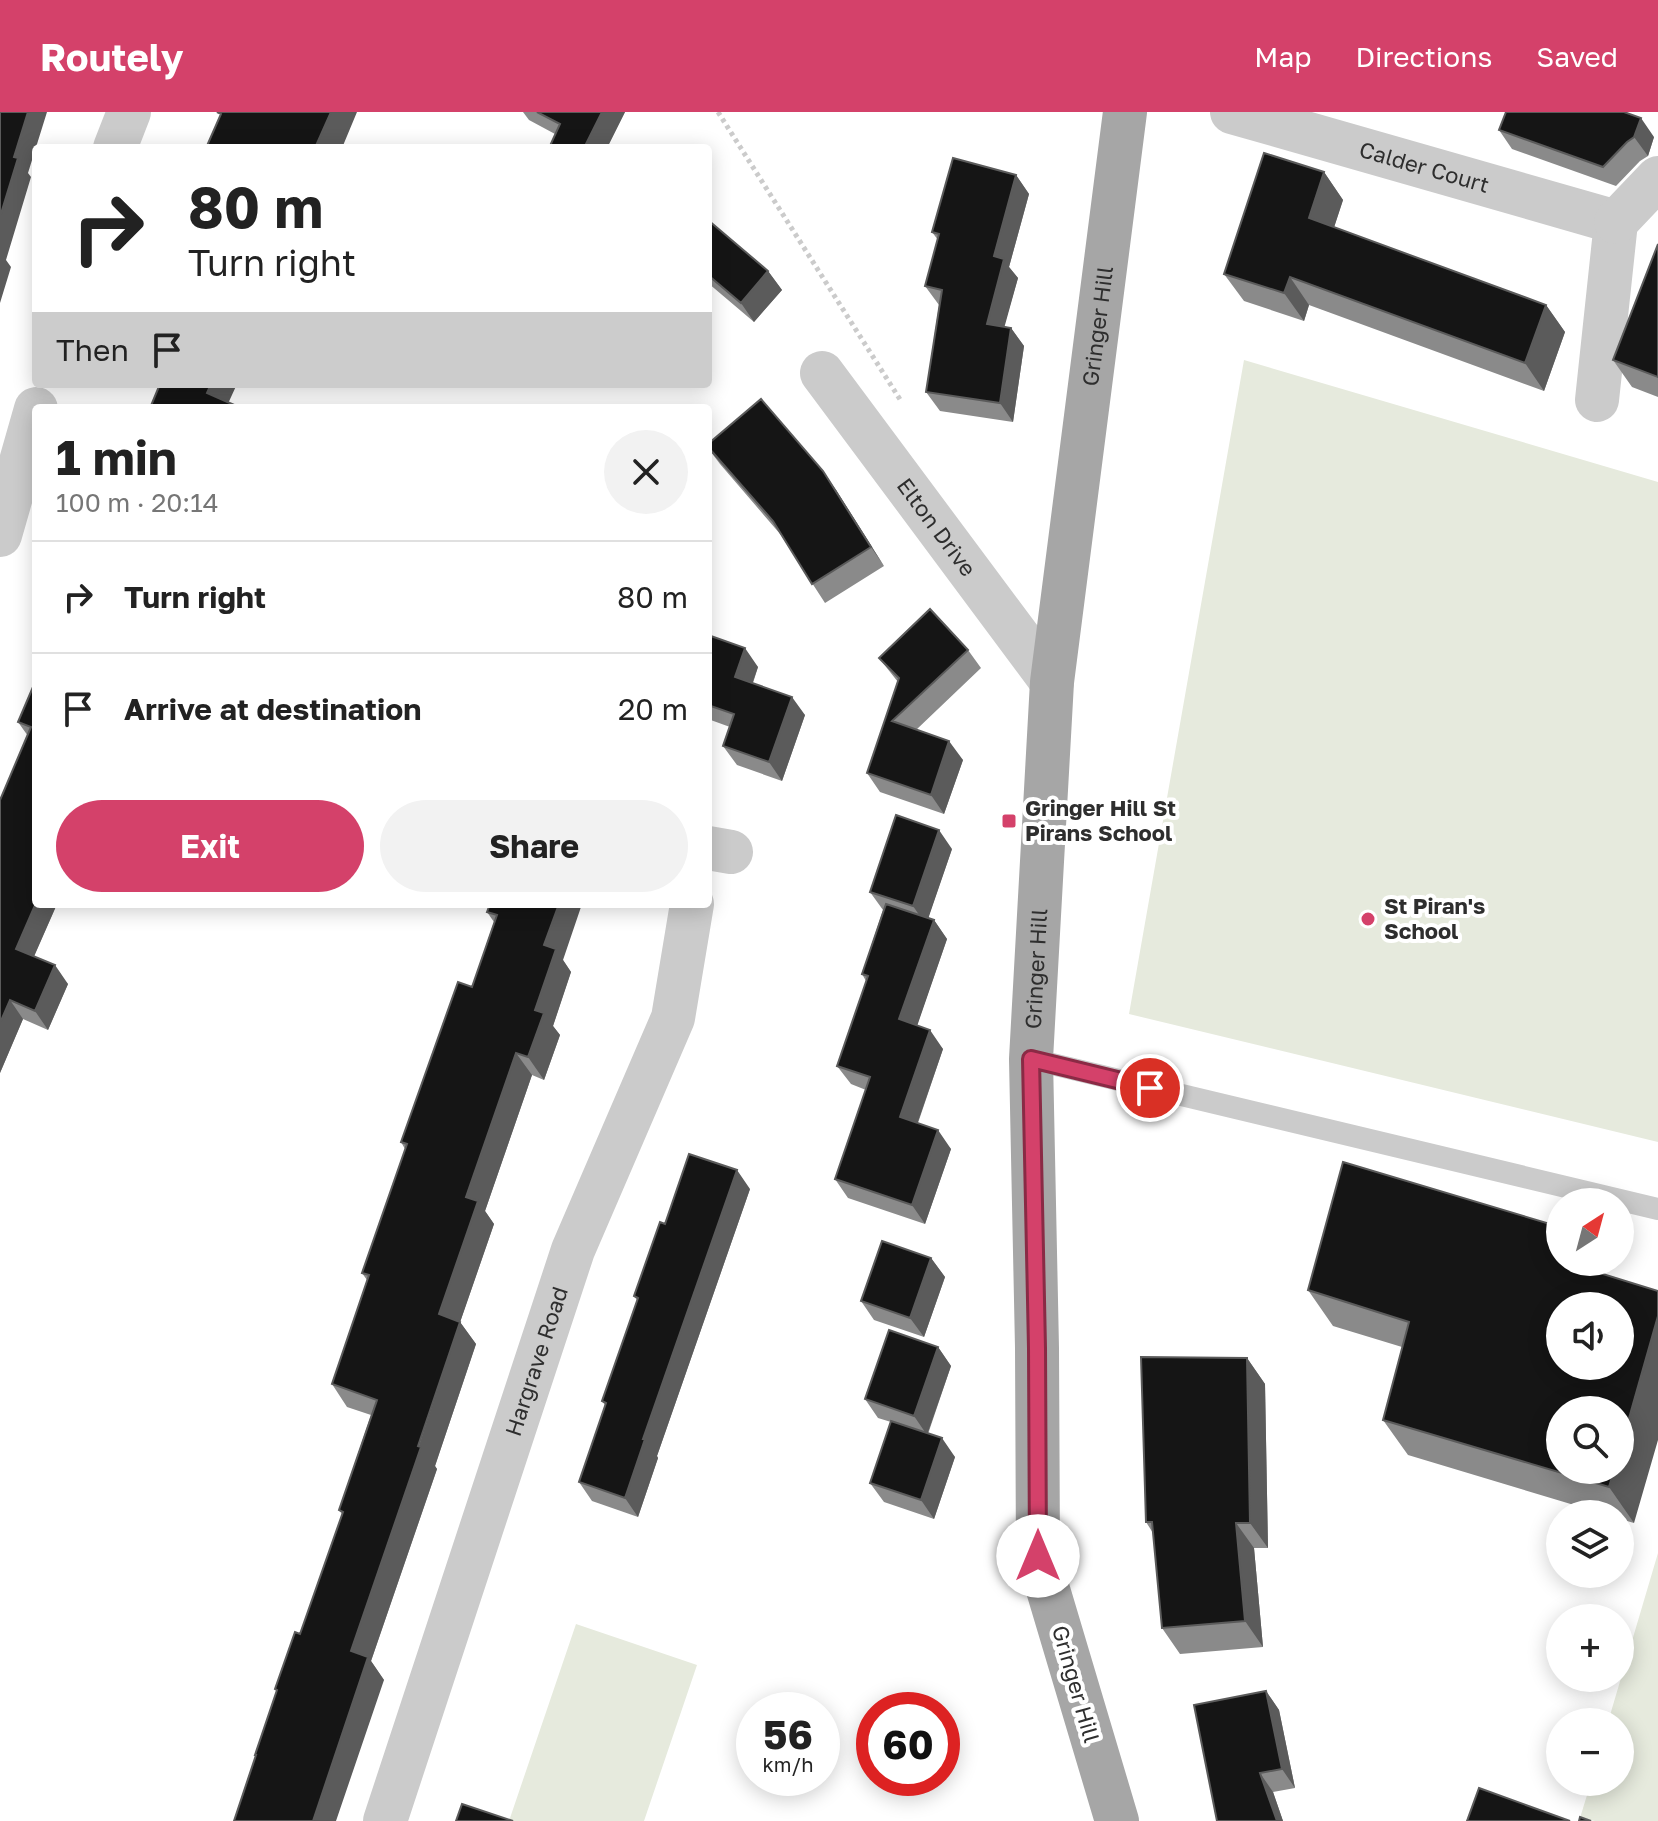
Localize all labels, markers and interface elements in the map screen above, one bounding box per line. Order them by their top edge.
text: Routely [40,34,184,79]
text: Map [1254,40,1311,73]
text: Directions [1355,40,1492,73]
text: Saved [1536,40,1618,73]
street label: Calder Court [1356,135,1493,198]
text: 80 m [188,173,323,240]
icon: right [56,176,160,280]
text: Turn right [188,241,356,284]
street label: Gringer Hill [1076,264,1118,388]
icon: arrive [145,328,189,372]
text: Then [56,332,129,368]
text: 1 min [56,428,177,486]
button: close [604,430,688,514]
street label: Elton Drive [892,472,982,581]
text: 100 m · 20:14 [56,487,219,518]
icon: right [56,575,100,619]
text: Turn right [124,579,266,615]
text: 80 m [617,579,688,615]
icon: arrive [56,687,100,731]
text: Arrive at destination [124,691,421,727]
text: 20 m [618,691,688,727]
place label: Gringer Hill St Pirans School [1025,794,1176,846]
button: Exit [56,800,364,892]
button: Share [380,800,688,892]
marker: Gringer Hill St Pirans School [1000,812,1018,830]
place label: St Piran's School [1384,892,1485,944]
street label: Gringer Hill [1019,908,1052,1030]
marker: St Piran's School [1359,910,1377,928]
pin [1116,1054,1184,1122]
icon: arrive [1128,1066,1172,1110]
north arrow [1546,1188,1634,1276]
map controls [1546,1188,1634,1796]
street label: Hargrave Road [499,1283,573,1439]
button: sound [1546,1292,1634,1380]
button: search [1546,1396,1634,1484]
button: layers [1546,1500,1634,1588]
position arrow [996,1514,1080,1598]
button: + [1546,1604,1634,1692]
street label: Gringer Hill [1047,1622,1106,1746]
speed limit sign: 60 [856,1692,960,1796]
button: − [1546,1708,1634,1796]
text: 56 [763,1710,813,1758]
text: km/h [763,1752,813,1776]

